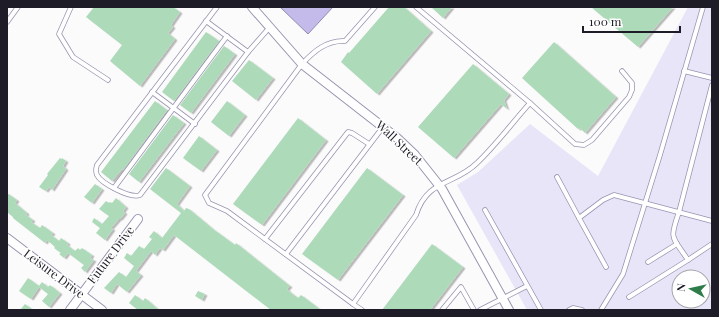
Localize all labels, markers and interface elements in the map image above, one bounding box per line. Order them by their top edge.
scale bar [583,8,680,34]
text: 100 m [589,13,622,29]
street label: Wall Street [372,116,427,169]
street label: Future Drive [83,222,137,287]
street label: Leisure Drive [21,245,88,301]
north arrow [671,269,711,309]
text: N [673,283,689,293]

